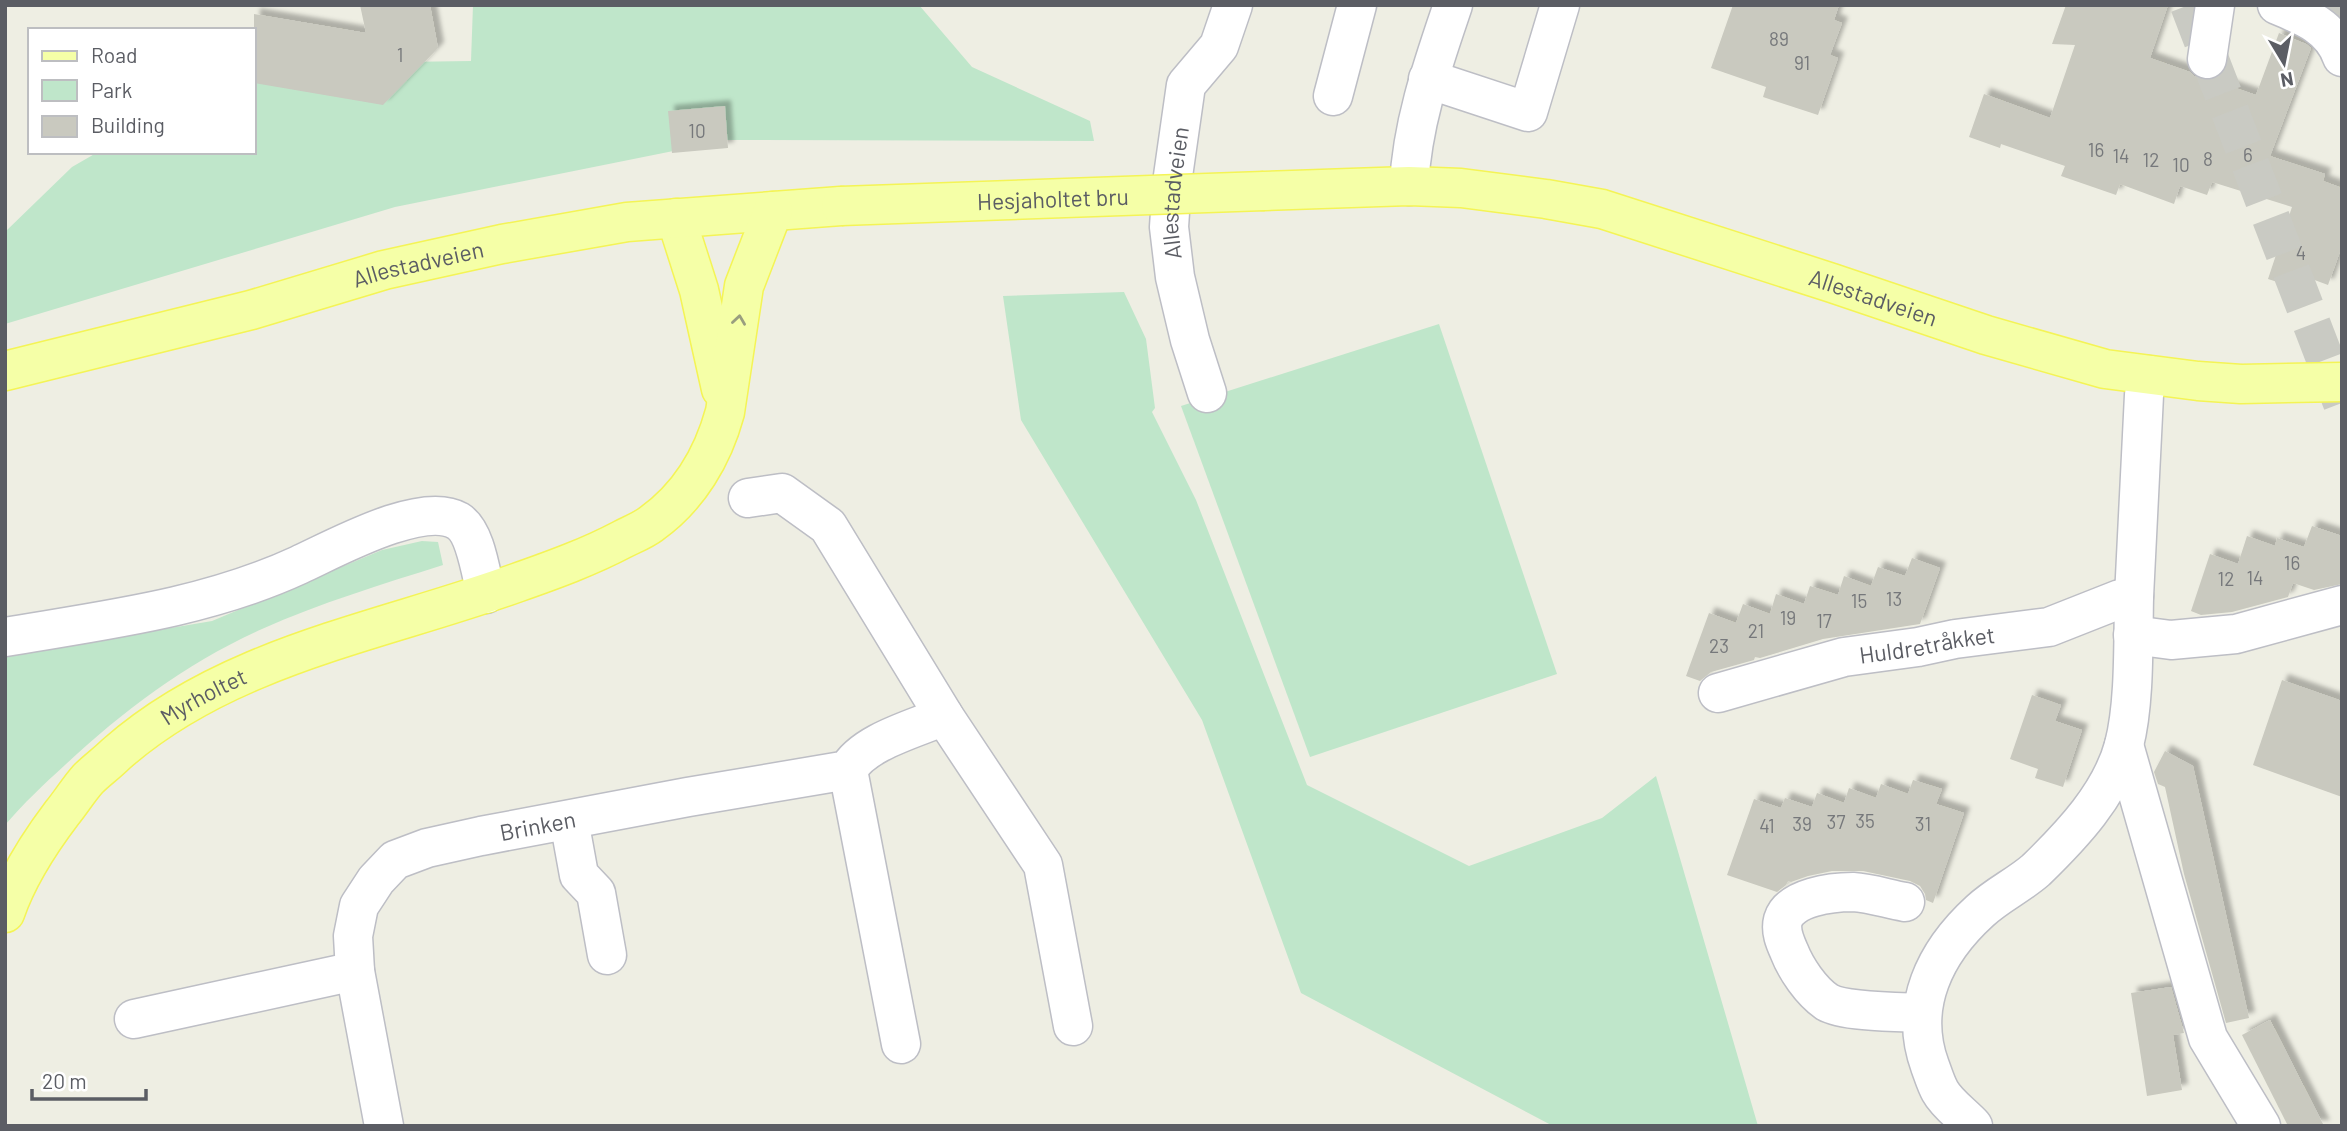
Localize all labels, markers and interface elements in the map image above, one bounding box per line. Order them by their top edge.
house number: 89 [1769,27,1789,50]
legend [28,28,256,154]
north arrow [2249,28,2319,98]
text: Road [91,42,137,67]
house number: 1 [397,43,403,66]
house number: 91 [1794,51,1810,74]
text: N [2279,68,2295,93]
text: Park [91,77,132,102]
text: Building [91,112,165,137]
house number: 10 [688,119,706,142]
street label: Allestadveien [1155,125,1194,261]
house number: 16 [2088,138,2104,161]
house number: 6 [2243,143,2253,166]
house number: 14 [2112,144,2130,167]
house number: 8 [2203,147,2213,170]
house number: 12 [2143,148,2159,171]
house number: 10 [2172,153,2190,176]
street label: Hesjaholtet bru [976,182,1129,215]
street label: Allestadveien [349,234,486,293]
house number: 4 [2296,241,2306,264]
street label: Allestadveien [1806,263,1941,332]
one-way arrow [731,314,746,326]
house number: 16 [2284,551,2300,574]
house number: 14 [2246,566,2264,589]
house number: 12 [2218,567,2234,590]
house number: 13 [1886,587,1902,610]
house number: 15 [1851,589,1867,612]
house number: 19 [1780,606,1796,629]
house number: 17 [1816,609,1832,632]
house number: 21 [1748,619,1764,642]
street label: Huldretråkket [1857,620,1996,669]
house number: 23 [1709,634,1729,657]
street label: Myrholtet [155,662,251,731]
street label: Brinken [497,804,578,846]
house number: 35 [1855,809,1875,832]
house number: 37 [1827,810,1845,833]
house number: 39 [1792,812,1812,835]
house number: 31 [1915,812,1931,835]
house number: 41 [1759,814,1775,837]
scale bar [32,1058,145,1102]
text: 20 m [42,1068,87,1093]

